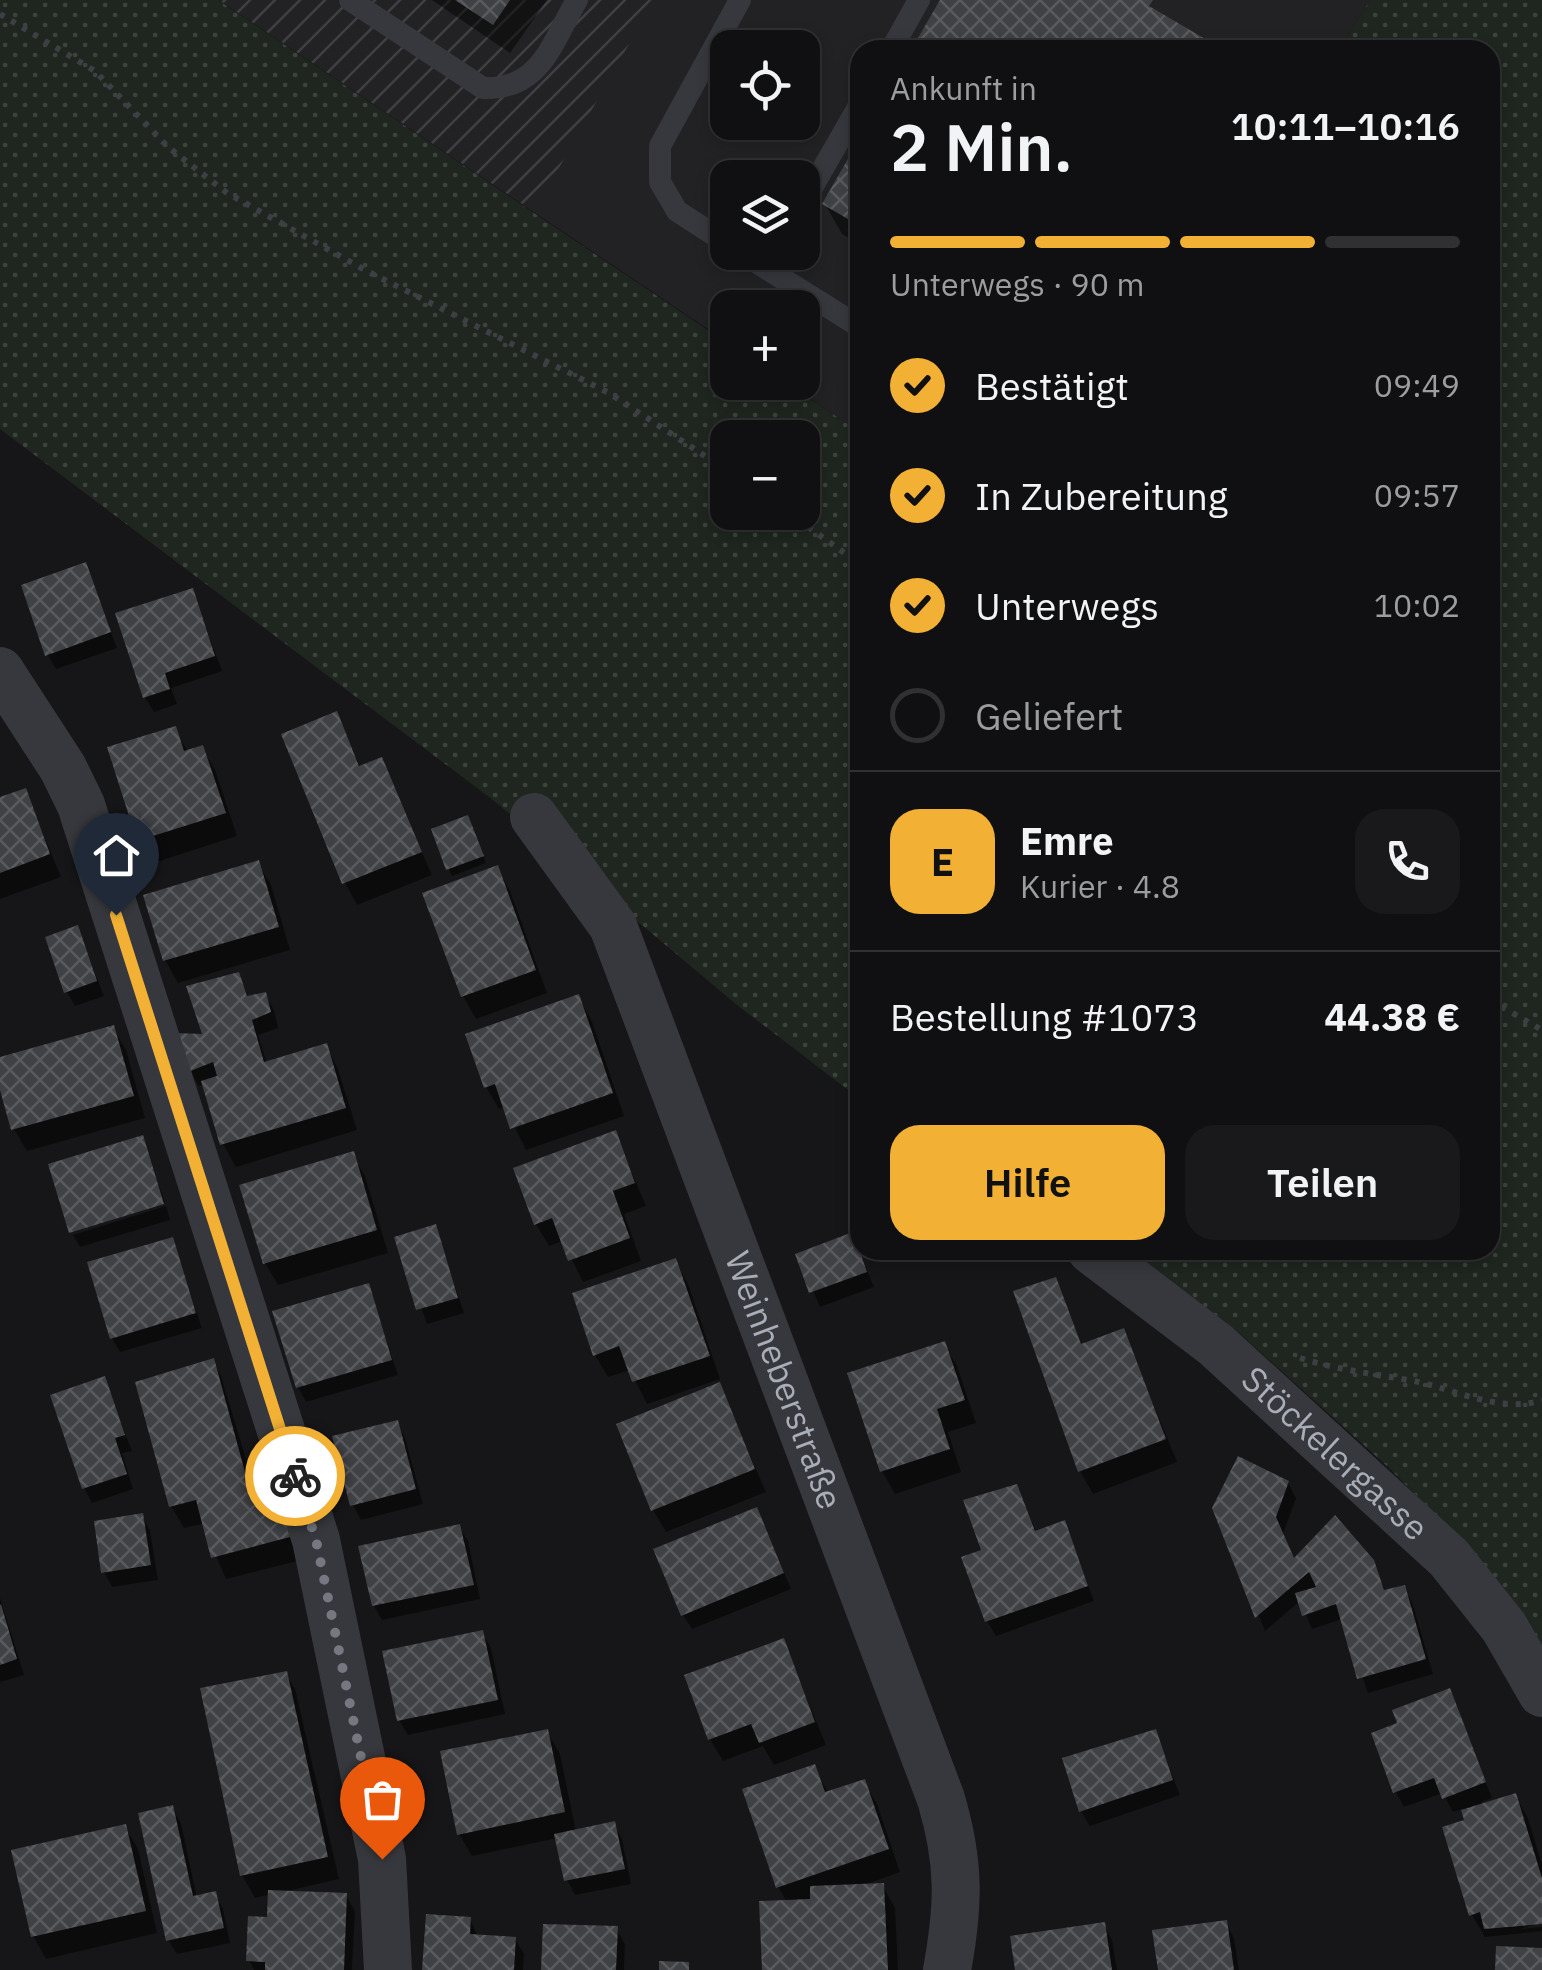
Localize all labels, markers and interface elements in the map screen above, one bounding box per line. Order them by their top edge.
map controls [710,30,820,530]
button: locate [710,30,820,140]
text: Ankunft in [890,67,1037,109]
text: 10:11–10:16 [1231,101,1460,150]
text: 2 Min. [890,104,1073,189]
button: layers [710,160,820,270]
text: Unterwegs · 90 m [890,263,1144,305]
button: + [710,290,820,400]
icon: check [890,358,945,413]
text: Bestätigt [975,361,1129,410]
text: 09:49 [1374,364,1460,406]
button: − [710,420,820,530]
icon: check [890,468,945,523]
text: In Zubereitung [975,471,1228,520]
text: 09:57 [1374,474,1460,516]
icon: check [890,578,945,633]
text: Unterwegs [975,581,1159,630]
text: 10:02 [1374,584,1460,626]
text: Geliefert [975,691,1123,740]
button: phone [1355,809,1460,914]
pin [74,813,159,916]
text: Emre [1020,816,1114,865]
icon: home [89,828,144,883]
text: E [931,837,954,886]
text: Kurier · 4.8 [1020,865,1180,907]
text: Bestellung #1073 [890,992,1199,1041]
text: 44.38 € [1324,992,1460,1041]
button: Hilfe [890,1125,1165,1240]
button: Teilen [1185,1125,1460,1240]
street label: Weinheberstraße [715,1245,854,1516]
street label: Stöckelergasse [1232,1356,1439,1550]
courier [245,1426,345,1526]
icon: bike [268,1449,323,1504]
pin [340,1757,425,1860]
icon: bag [355,1772,410,1827]

